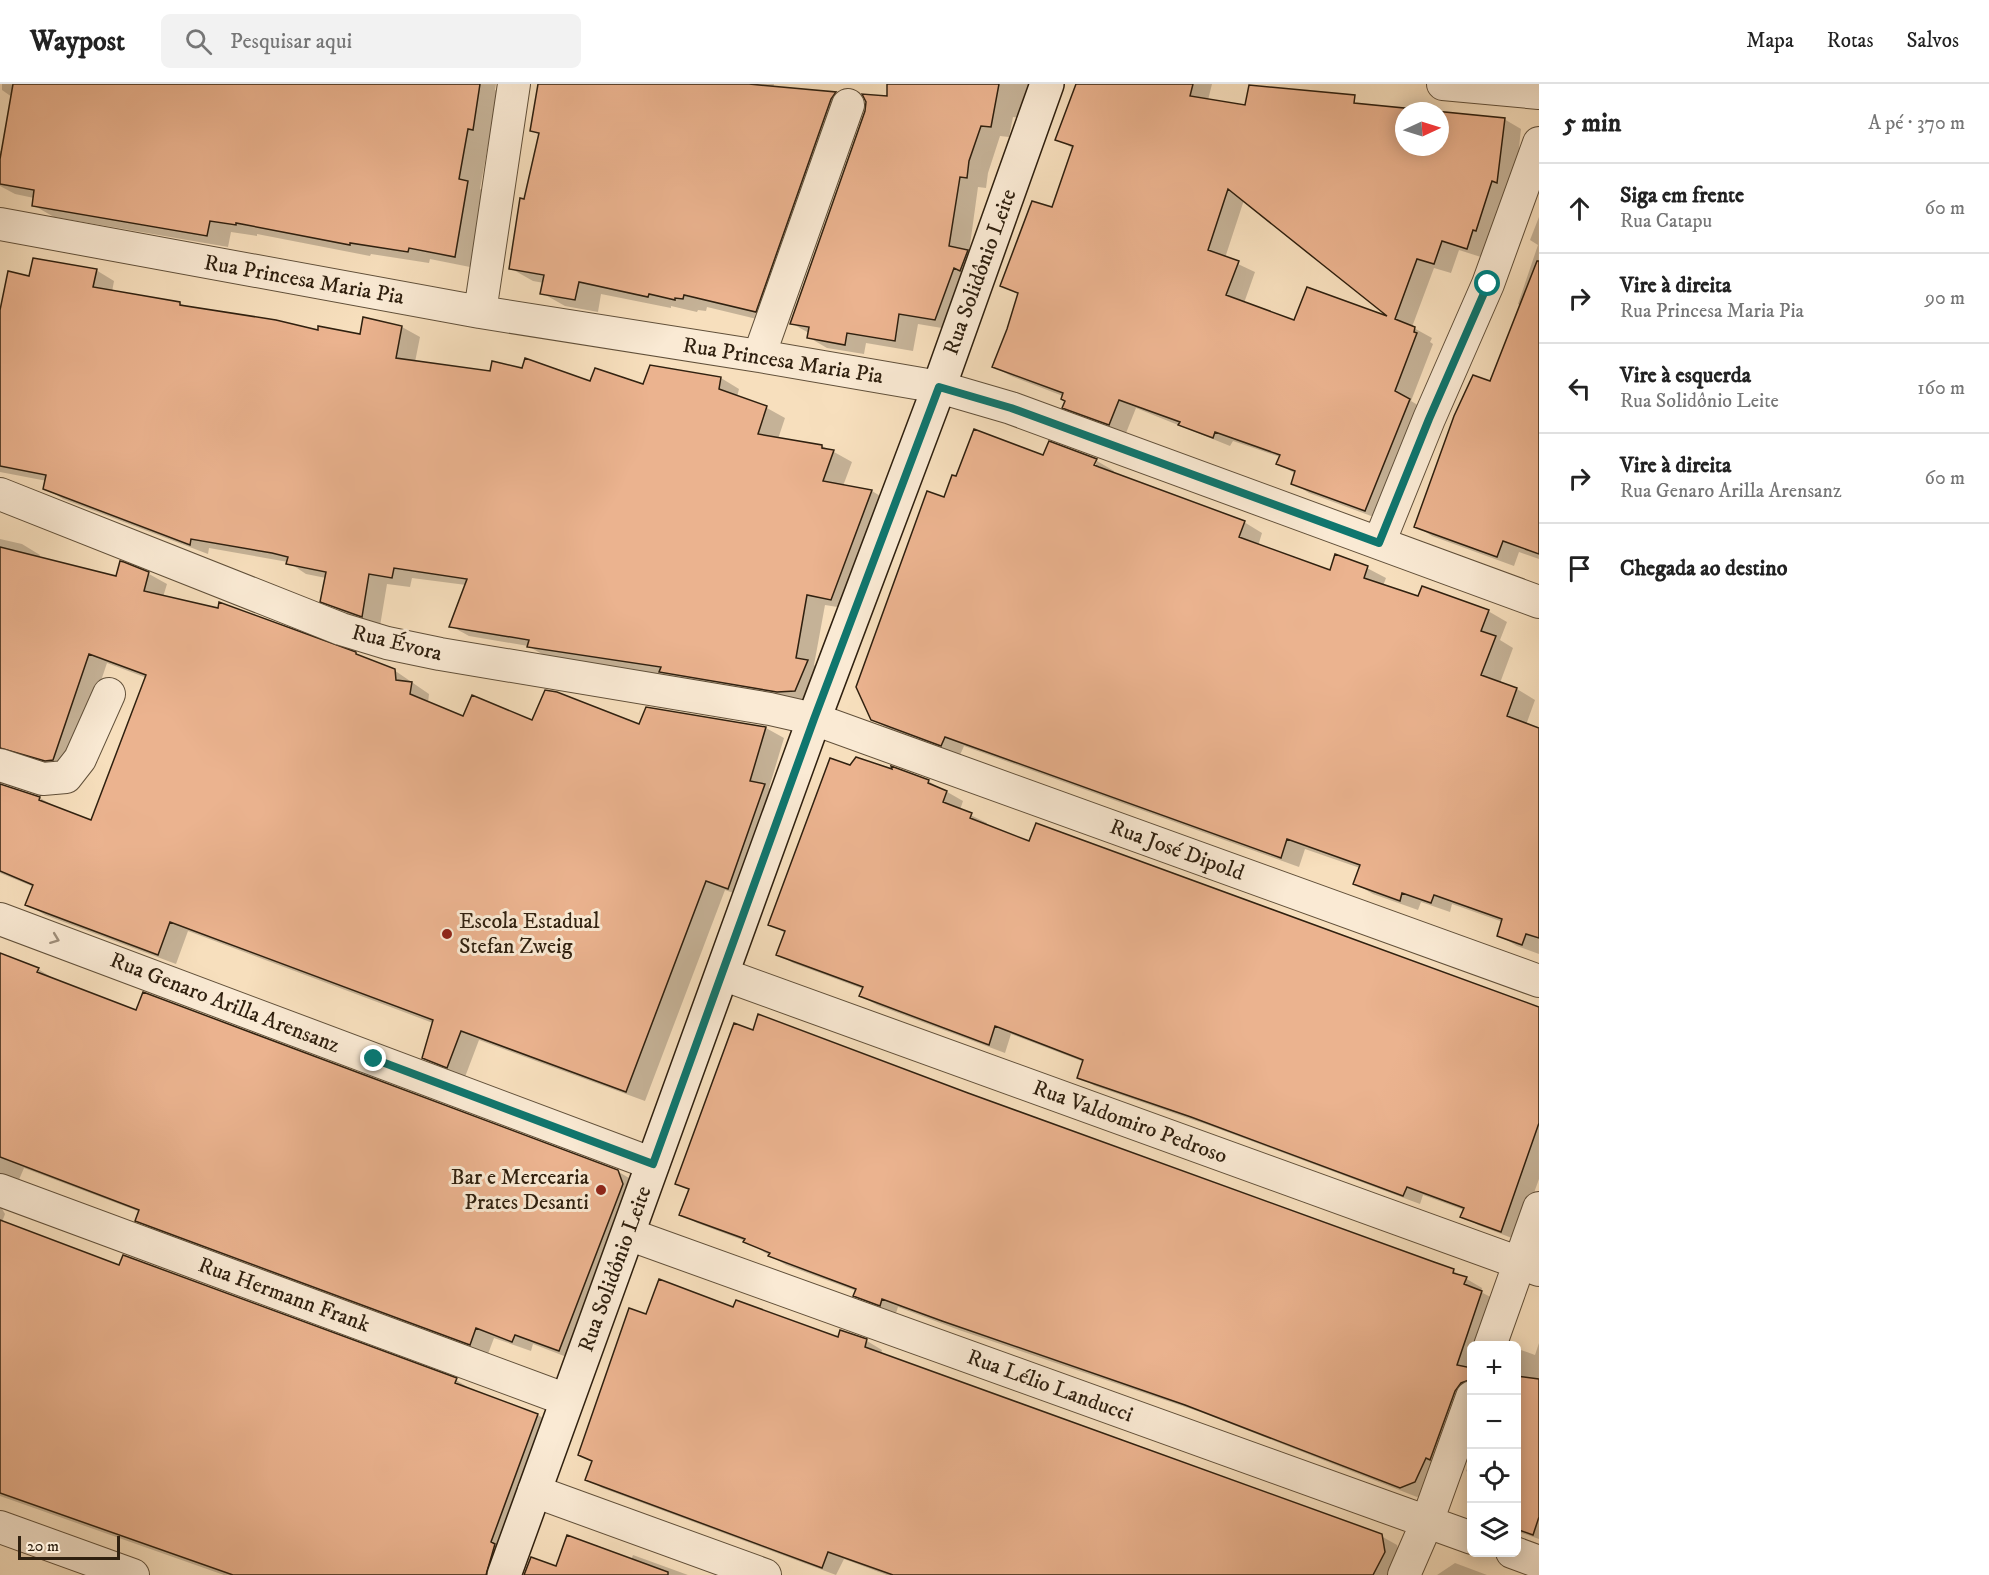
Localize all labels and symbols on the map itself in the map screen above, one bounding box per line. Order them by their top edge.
north arrow [1395,102,1449,156]
street label: Rua Solidônio Leite [937,185,1023,359]
street label: Rua Princesa Maria Pia [202,249,407,311]
route start [1474,270,1500,296]
street label: Rua Princesa Maria Pia [681,332,886,390]
street label: Rua Évora [349,619,446,667]
street label: Rua José Dipold [1106,813,1248,887]
place label: Escola Estadual Stefan Zweig [459,908,600,960]
marker: Escola Estadual Stefan Zweig [440,927,454,941]
one-way arrow [49,932,60,944]
street label: Rua Genaro Arilla Arensanz [106,947,344,1059]
route end [360,1045,386,1071]
street label: Rua Valdomiro Pedroso [1029,1074,1231,1170]
place label: Bar e Mercearia Prates Desanti [451,1164,590,1216]
street label: Rua Solidônio Leite [572,1182,658,1356]
marker: Bar e Mercearia Prates Desanti [594,1183,608,1197]
street label: Rua Hermann Frank [194,1251,374,1339]
street label: Rua Lélio Landucci [963,1343,1137,1429]
scale bar [18,1533,120,1560]

